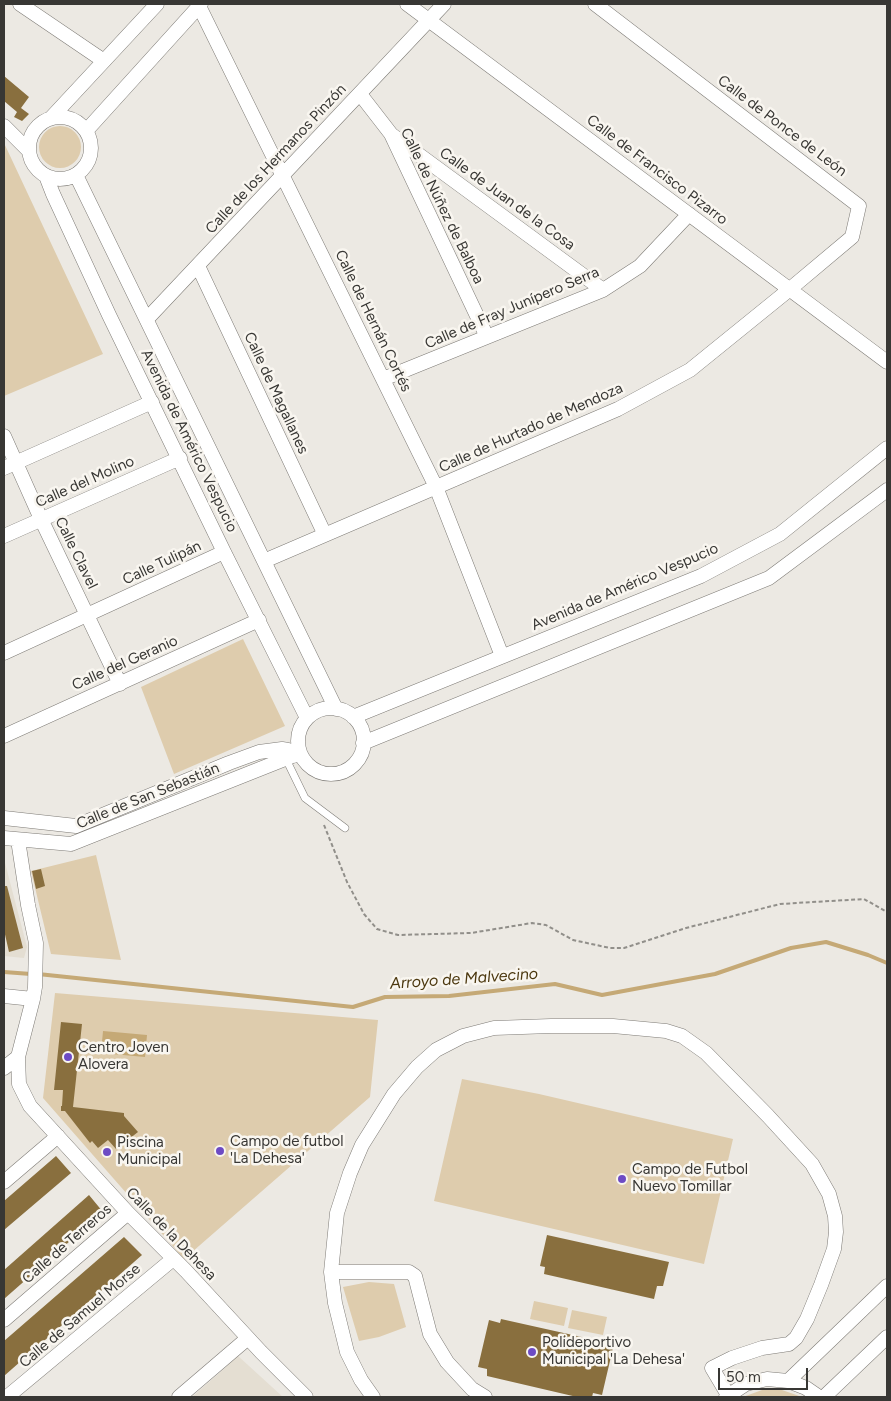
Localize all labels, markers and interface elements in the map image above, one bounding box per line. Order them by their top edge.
street label: Calle de Ponce de León [714,72,850,180]
street label: Calle de los Hermanos Pinzón [202,80,350,238]
street label: Calle de Francisco Pizarro [583,111,731,229]
street label: Calle de Núñez de Balboa [396,125,488,287]
street label: Calle de Juan de la Cosa [436,144,578,254]
street label: Calle de Hernán Cortés [331,247,415,395]
street label: Calle de Fray Junípero Serra [422,263,602,353]
street label: Calle de Magallanes [240,329,312,457]
street label: Avenida de Américo Vespucio [137,347,241,535]
street label: Calle de Hurtado de Mendoza [436,379,626,477]
street label: Calle del Molino [33,452,137,512]
street label: Calle Clavel [51,514,101,592]
street label: Calle Tulipán [120,537,204,589]
street label: Avenida de Américo Vespucio [529,539,721,635]
street label: Calle del Geranio [69,632,181,694]
street label: Calle de San Sebastián [74,759,222,833]
water label: Arroyo de Malvecino [389,964,539,994]
place label: Centro Joven Alovera [78,1039,169,1074]
marker: Centro Joven Alovera [62,1051,74,1063]
place label: Campo de futbol 'La Dehesa' [230,1133,344,1168]
place label: Piscina Municipal [117,1134,181,1169]
marker: Campo de futbol 'La Dehesa' [214,1145,226,1157]
marker: Piscina Municipal [101,1146,113,1158]
place label: Campo de Futbol Nuevo Tomillar [632,1161,748,1196]
marker: Campo de Futbol Nuevo Tomillar [616,1173,628,1185]
street label: Calle de la Dehesa [122,1184,220,1284]
street label: Calle de Terreros [19,1200,115,1288]
street label: Calle de Samuel Morse [16,1260,144,1372]
place label: Polideportivo Municipal 'La Dehesa' [542,1334,685,1369]
marker: Polideportivo Municipal 'La Dehesa' [526,1346,538,1358]
scale bar [721,1358,811,1390]
text: 50 m [726,1368,761,1386]

